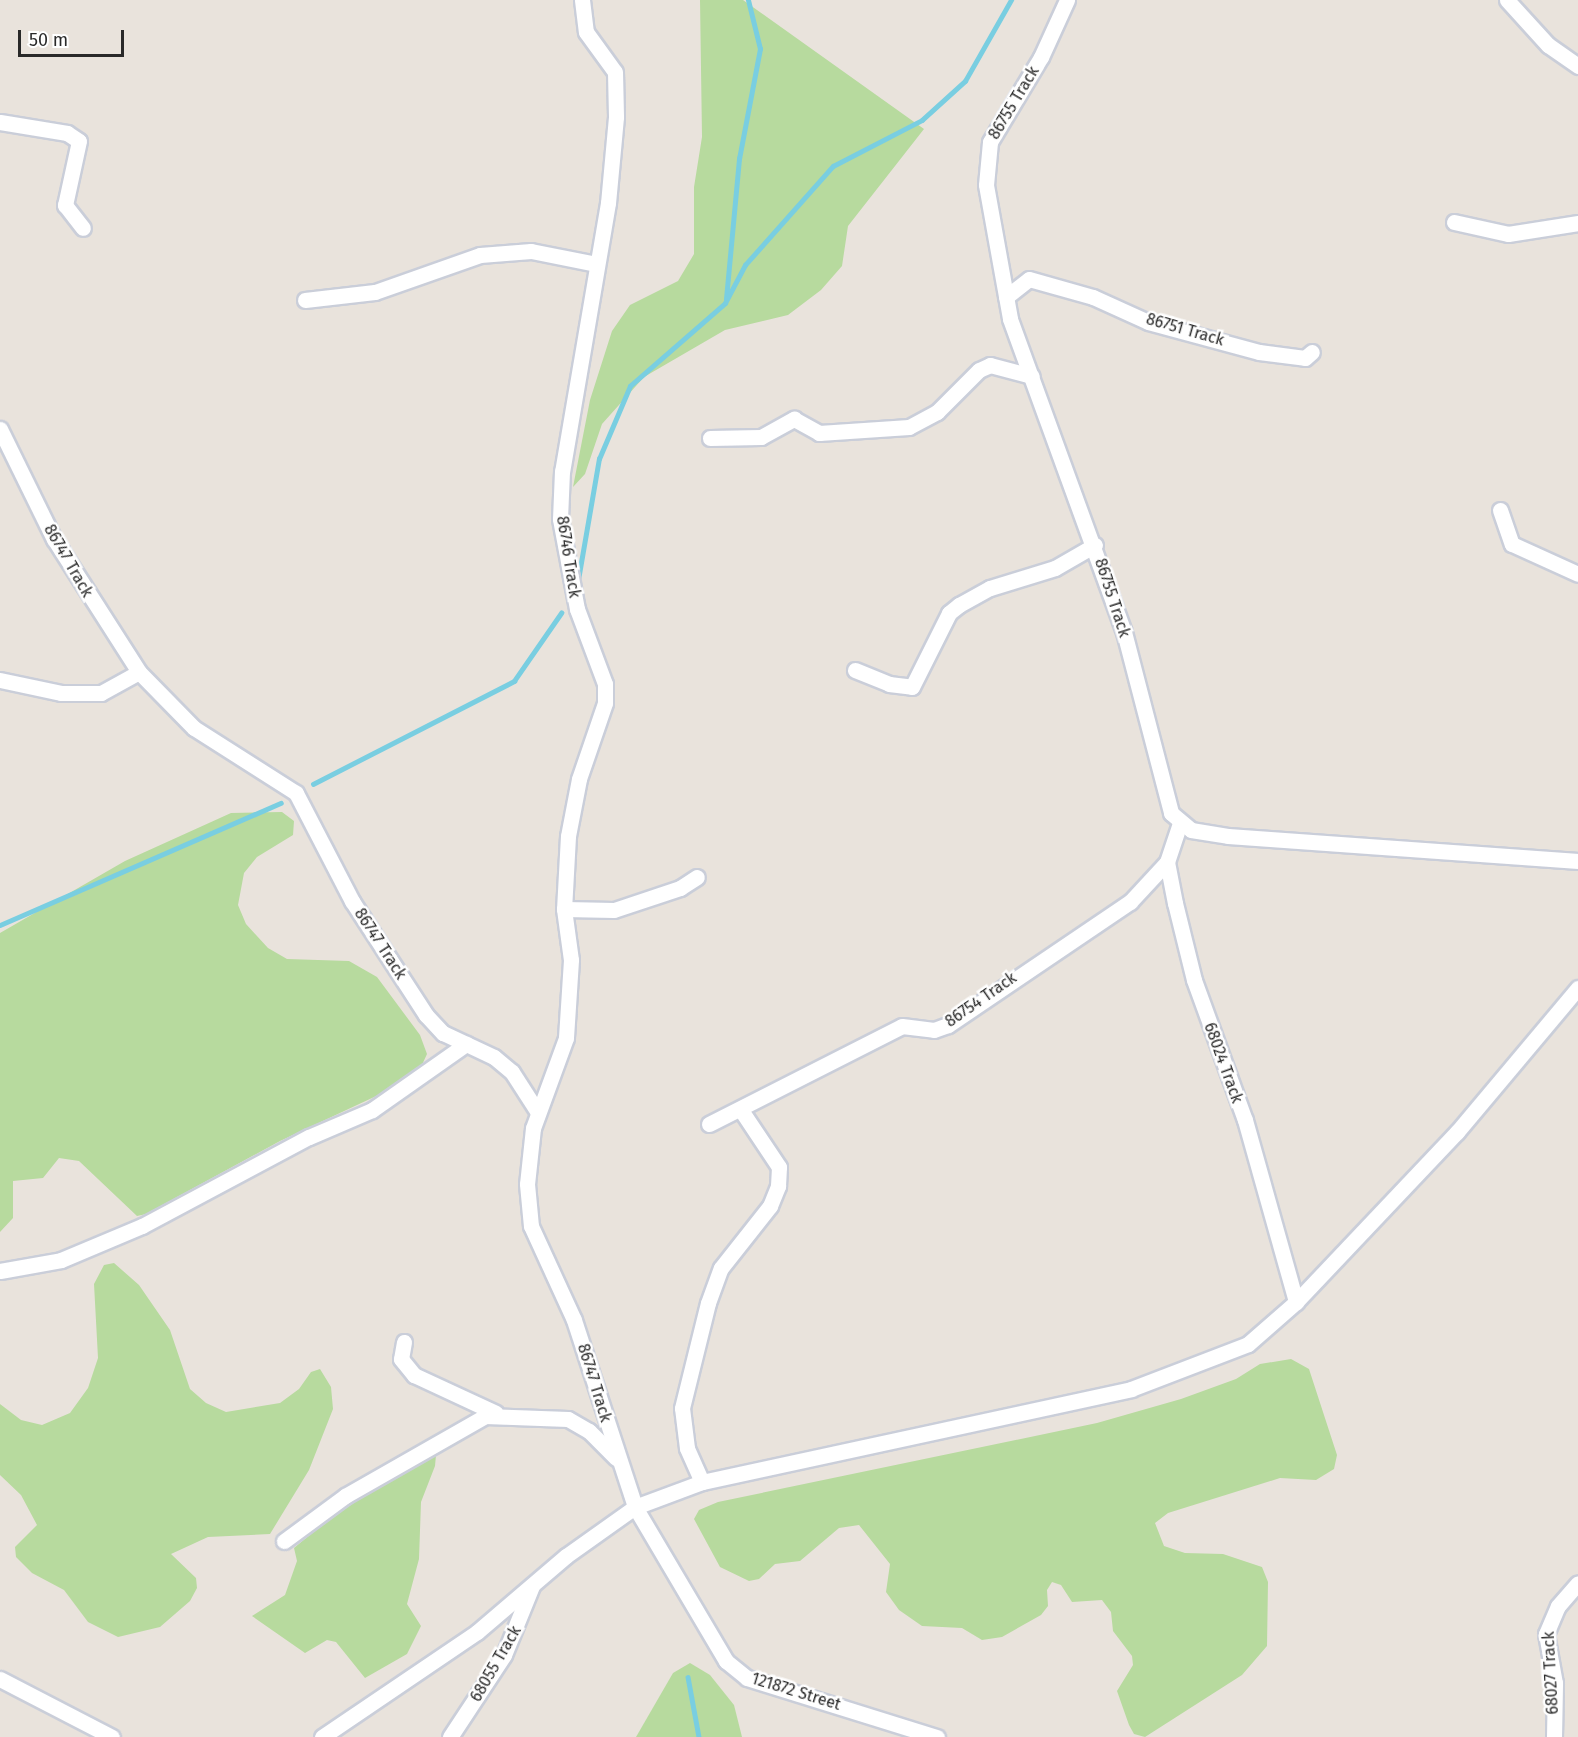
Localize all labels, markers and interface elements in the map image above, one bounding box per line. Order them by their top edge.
scale bar [21,18,128,56]
text: 50 m [29,29,68,51]
street label: 86755 Track [985,63,1043,143]
street label: 86751 Track [1144,310,1226,350]
street label: 86746 Track [552,515,584,599]
street label: 86747 Track [39,521,97,601]
street label: 86755 Track [1090,556,1134,640]
street label: 86747 Track [350,905,410,983]
street label: 86754 Track [942,968,1020,1032]
street label: 68024 Track [1200,1020,1246,1106]
street label: 86747 Track [573,1342,615,1424]
street label: 68055 Track [467,1623,525,1705]
street label: 68027 Track [1539,1631,1563,1715]
street label: 121872 Street [749,1669,843,1715]

